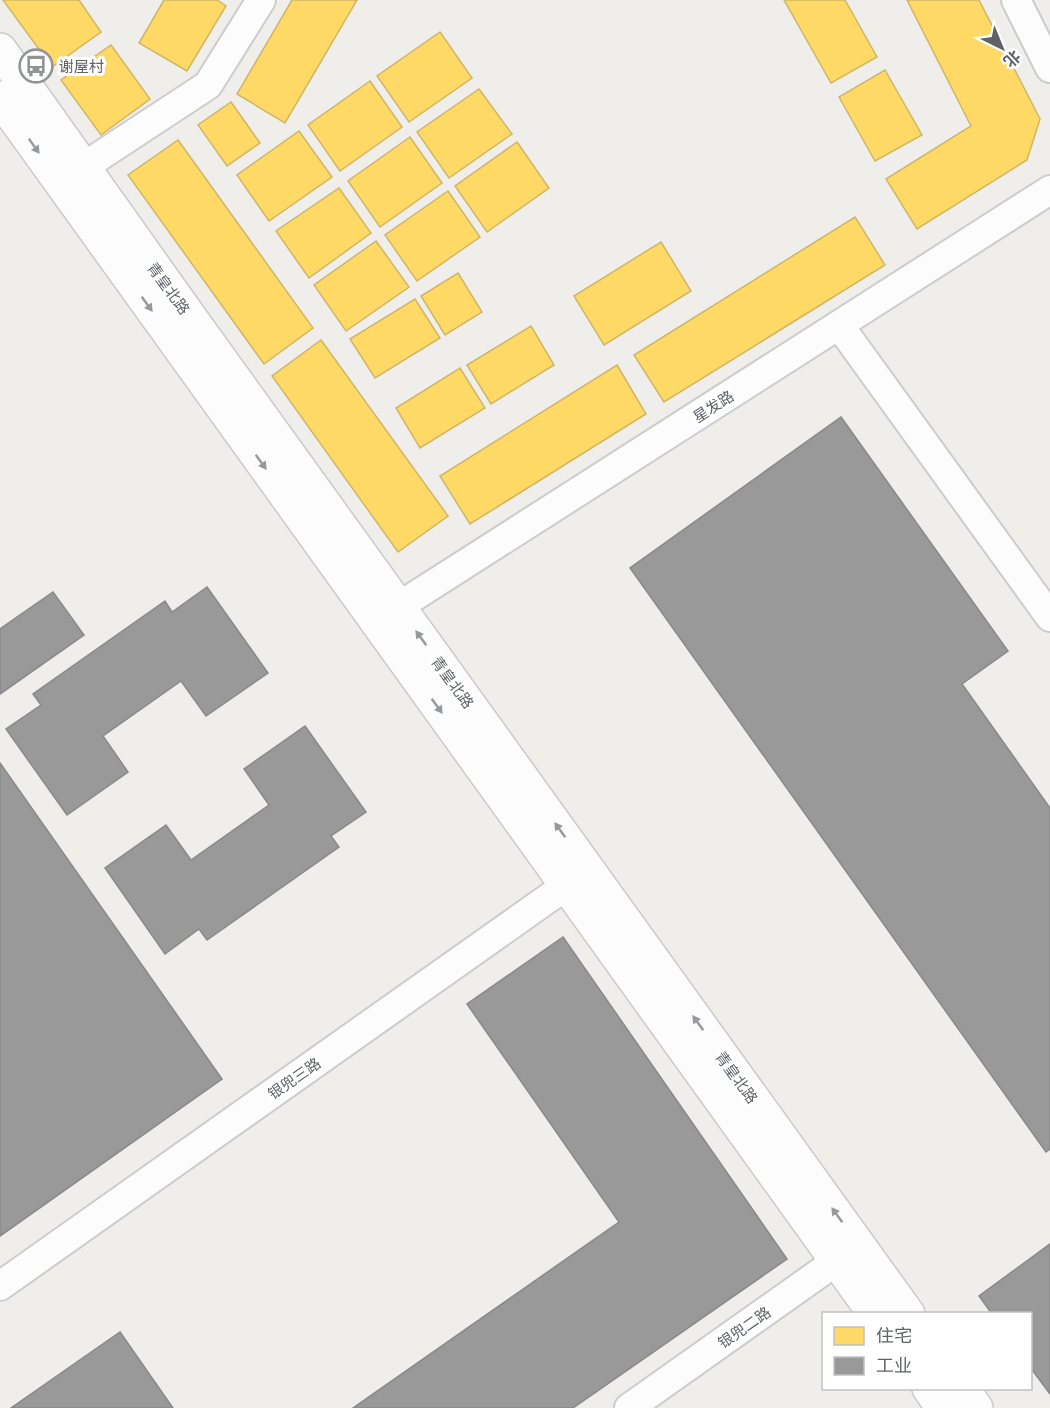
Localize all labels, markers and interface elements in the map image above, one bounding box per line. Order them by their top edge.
north arrow [972,18,1032,78]
text: 北 [999,45,1026,72]
bus stop icon: 谢屋村 [18,48,54,84]
place label: 谢屋村 [59,56,104,76]
one-way arrow [28,137,40,153]
street label: 青皇北路 [143,258,195,318]
one-way arrow [141,297,153,312]
street label: 星发路 [689,385,737,427]
one-way arrow [255,455,267,470]
one-way arrow [416,630,427,646]
street label: 青皇北路 [427,652,479,712]
one-way arrow [431,697,443,713]
one-way arrow [554,823,566,839]
one-way arrow [692,1015,704,1031]
street label: 青皇北路 [711,1047,763,1107]
street label: 银兜三路 [264,1053,324,1103]
one-way arrow [831,1207,843,1223]
street label: 银兜二路 [714,1302,774,1352]
legend [822,1312,1032,1390]
text: 住宅 [876,1323,912,1347]
text: 工业 [876,1353,912,1377]

